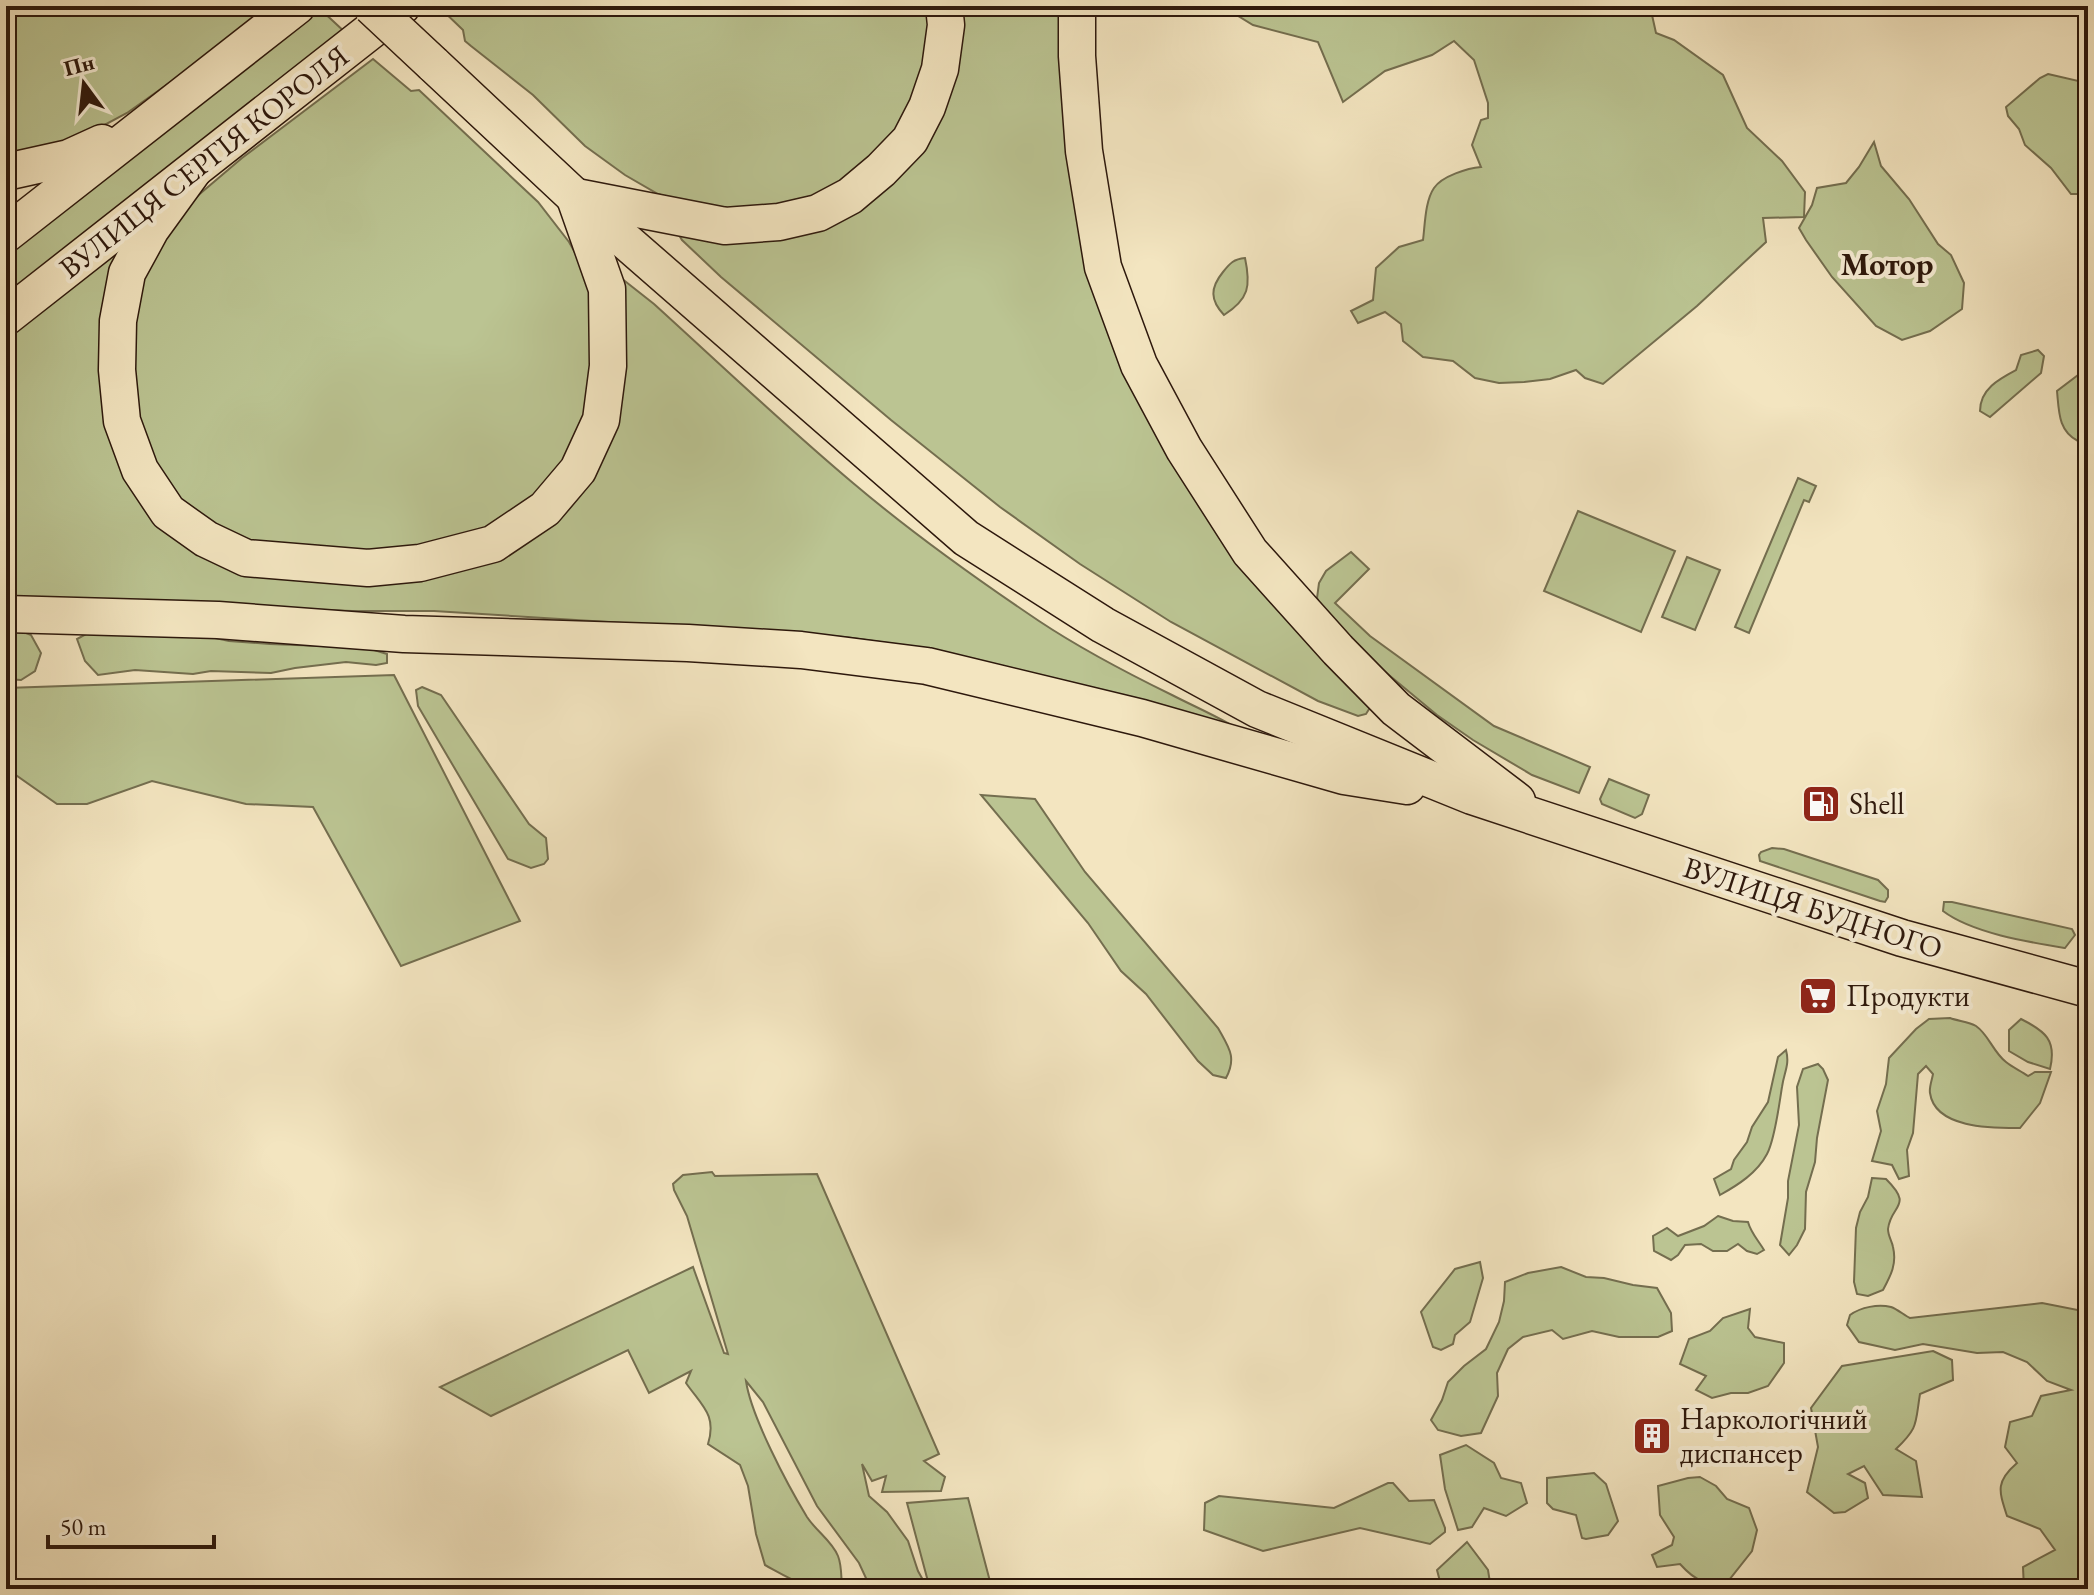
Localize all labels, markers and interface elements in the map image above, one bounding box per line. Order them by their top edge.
street label: ВУЛИЦЯ СЕРГІЯ КОРОЛЯ [51,36,356,287]
north arrow [44,44,124,124]
text: Пн [61,47,98,83]
district label: Мотор [1841,243,1933,285]
fuel station icon: Shell [1800,783,1842,825]
place label: Shell [1849,784,1905,823]
street label: ВУЛИЦЯ БУДНОГО [1679,847,1947,968]
supermarket icon: Продукти [1797,975,1839,1017]
place label: Продукти [1846,976,1970,1015]
place label: Наркологічний диспансер [1680,1399,1868,1472]
building icon: Наркологічний диспансер [1631,1415,1673,1457]
scale bar [48,1499,214,1549]
text: 50 m [60,1511,107,1542]

